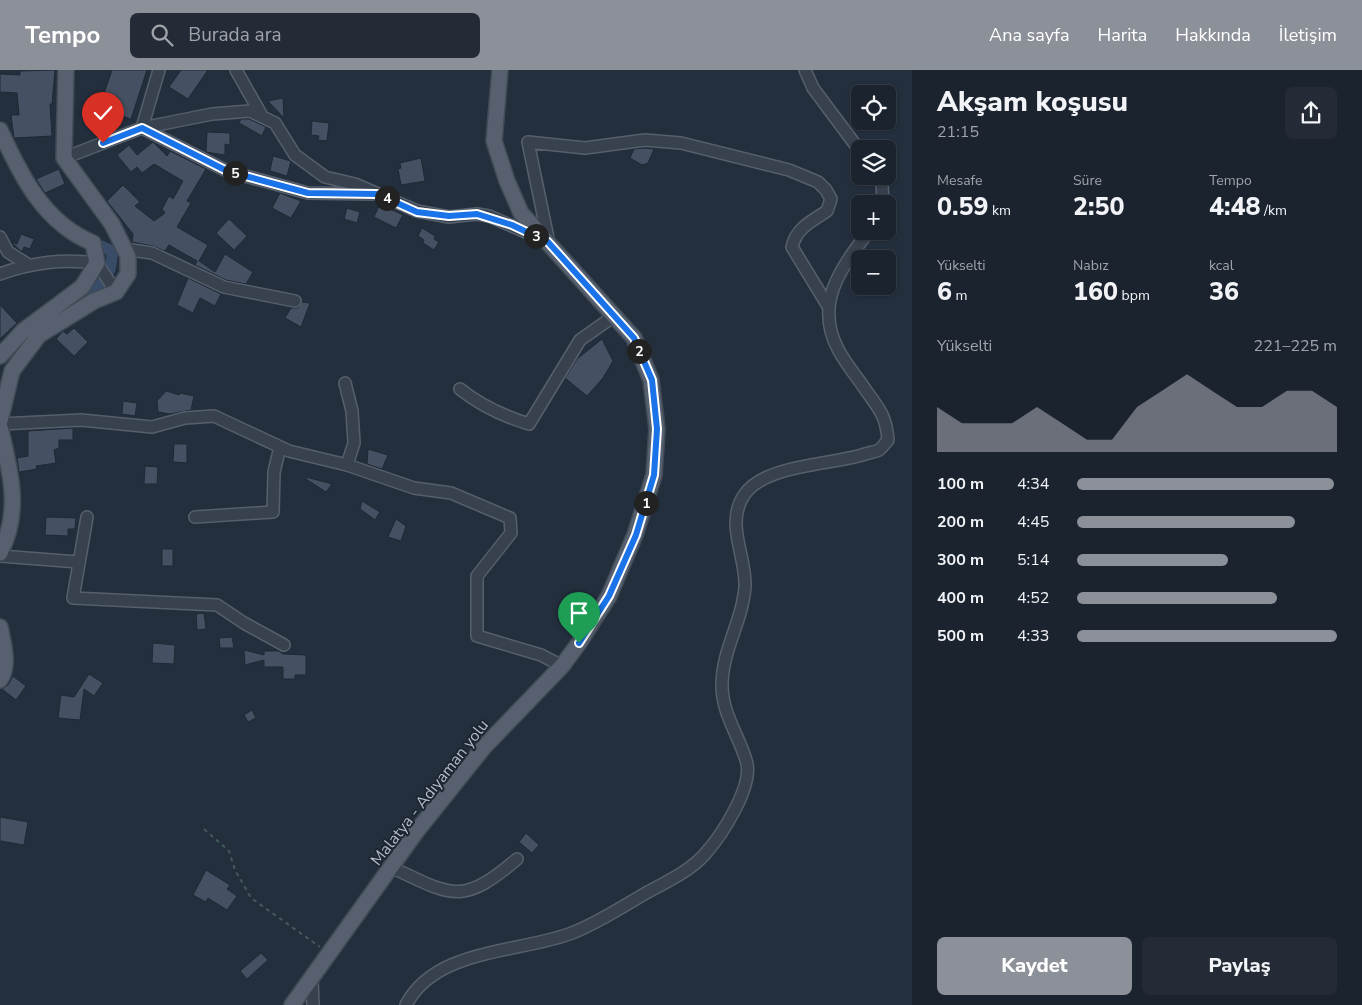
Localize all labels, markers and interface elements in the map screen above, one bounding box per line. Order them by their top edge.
search box [130,13,480,58]
text: Tempo [25,19,100,51]
icon: search [148,21,176,49]
text: Burada ara [188,22,281,48]
text: Ana sayfa [989,23,1069,47]
text: Harita [1097,23,1147,47]
text: Hakkında [1175,23,1251,47]
text: İletişim [1279,23,1337,47]
text: Akşam koşusu [937,83,1128,121]
map controls [851,85,896,295]
button: locate [851,85,896,130]
button: share [1285,87,1337,139]
pin [82,92,124,143]
icon: check [89,99,117,127]
text: 21:15 [937,121,979,143]
button: layers [851,140,896,185]
pin: 5 [222,160,248,186]
text: 5 [231,164,240,183]
text: Mesafe [937,171,983,190]
text: Süre [1073,171,1102,190]
text: Tempo [1209,171,1252,190]
pin: 4 [374,186,400,210]
text: 4 [383,189,392,208]
text: 0.59 [937,190,989,224]
text: 2:50 [1073,190,1125,224]
text: 4:48 [1209,190,1261,224]
button: + [851,195,896,240]
text: km [989,201,1011,220]
text: /km [1261,201,1287,220]
pin: 3 [524,224,548,248]
text: 3 [532,227,541,246]
button: − [851,250,896,295]
text: Yükselti [937,256,985,275]
text: Nabız [1073,256,1109,275]
text: kcal [1209,256,1234,275]
text: 6 [937,275,952,309]
text: 160 [1073,275,1118,309]
text: 36 [1209,275,1239,309]
text: m [952,286,968,305]
text: bpm [1118,286,1150,305]
text: Yükselti [937,335,992,357]
text: 221–225 m [1254,335,1337,357]
pin: 2 [626,338,652,364]
text: 2 [635,342,644,361]
text: 100 m [937,473,984,495]
text: 4:34 [1017,473,1049,495]
pin: 1 [634,490,658,516]
text: 1 [642,494,651,513]
text: 200 m [937,511,984,533]
text: 4:45 [1017,511,1049,533]
text: 300 m [937,549,984,571]
text: 5:14 [1017,549,1049,571]
text: 400 m [937,587,984,609]
text: 4:52 [1017,587,1049,609]
pin [558,592,600,643]
icon: arrive [565,599,593,627]
text: 500 m [937,625,984,647]
text: 4:33 [1017,625,1049,647]
street label: Malatya - Adıyaman yolu [366,715,494,870]
button: Kaydet [937,937,1132,995]
button: Paylaş [1142,937,1337,995]

